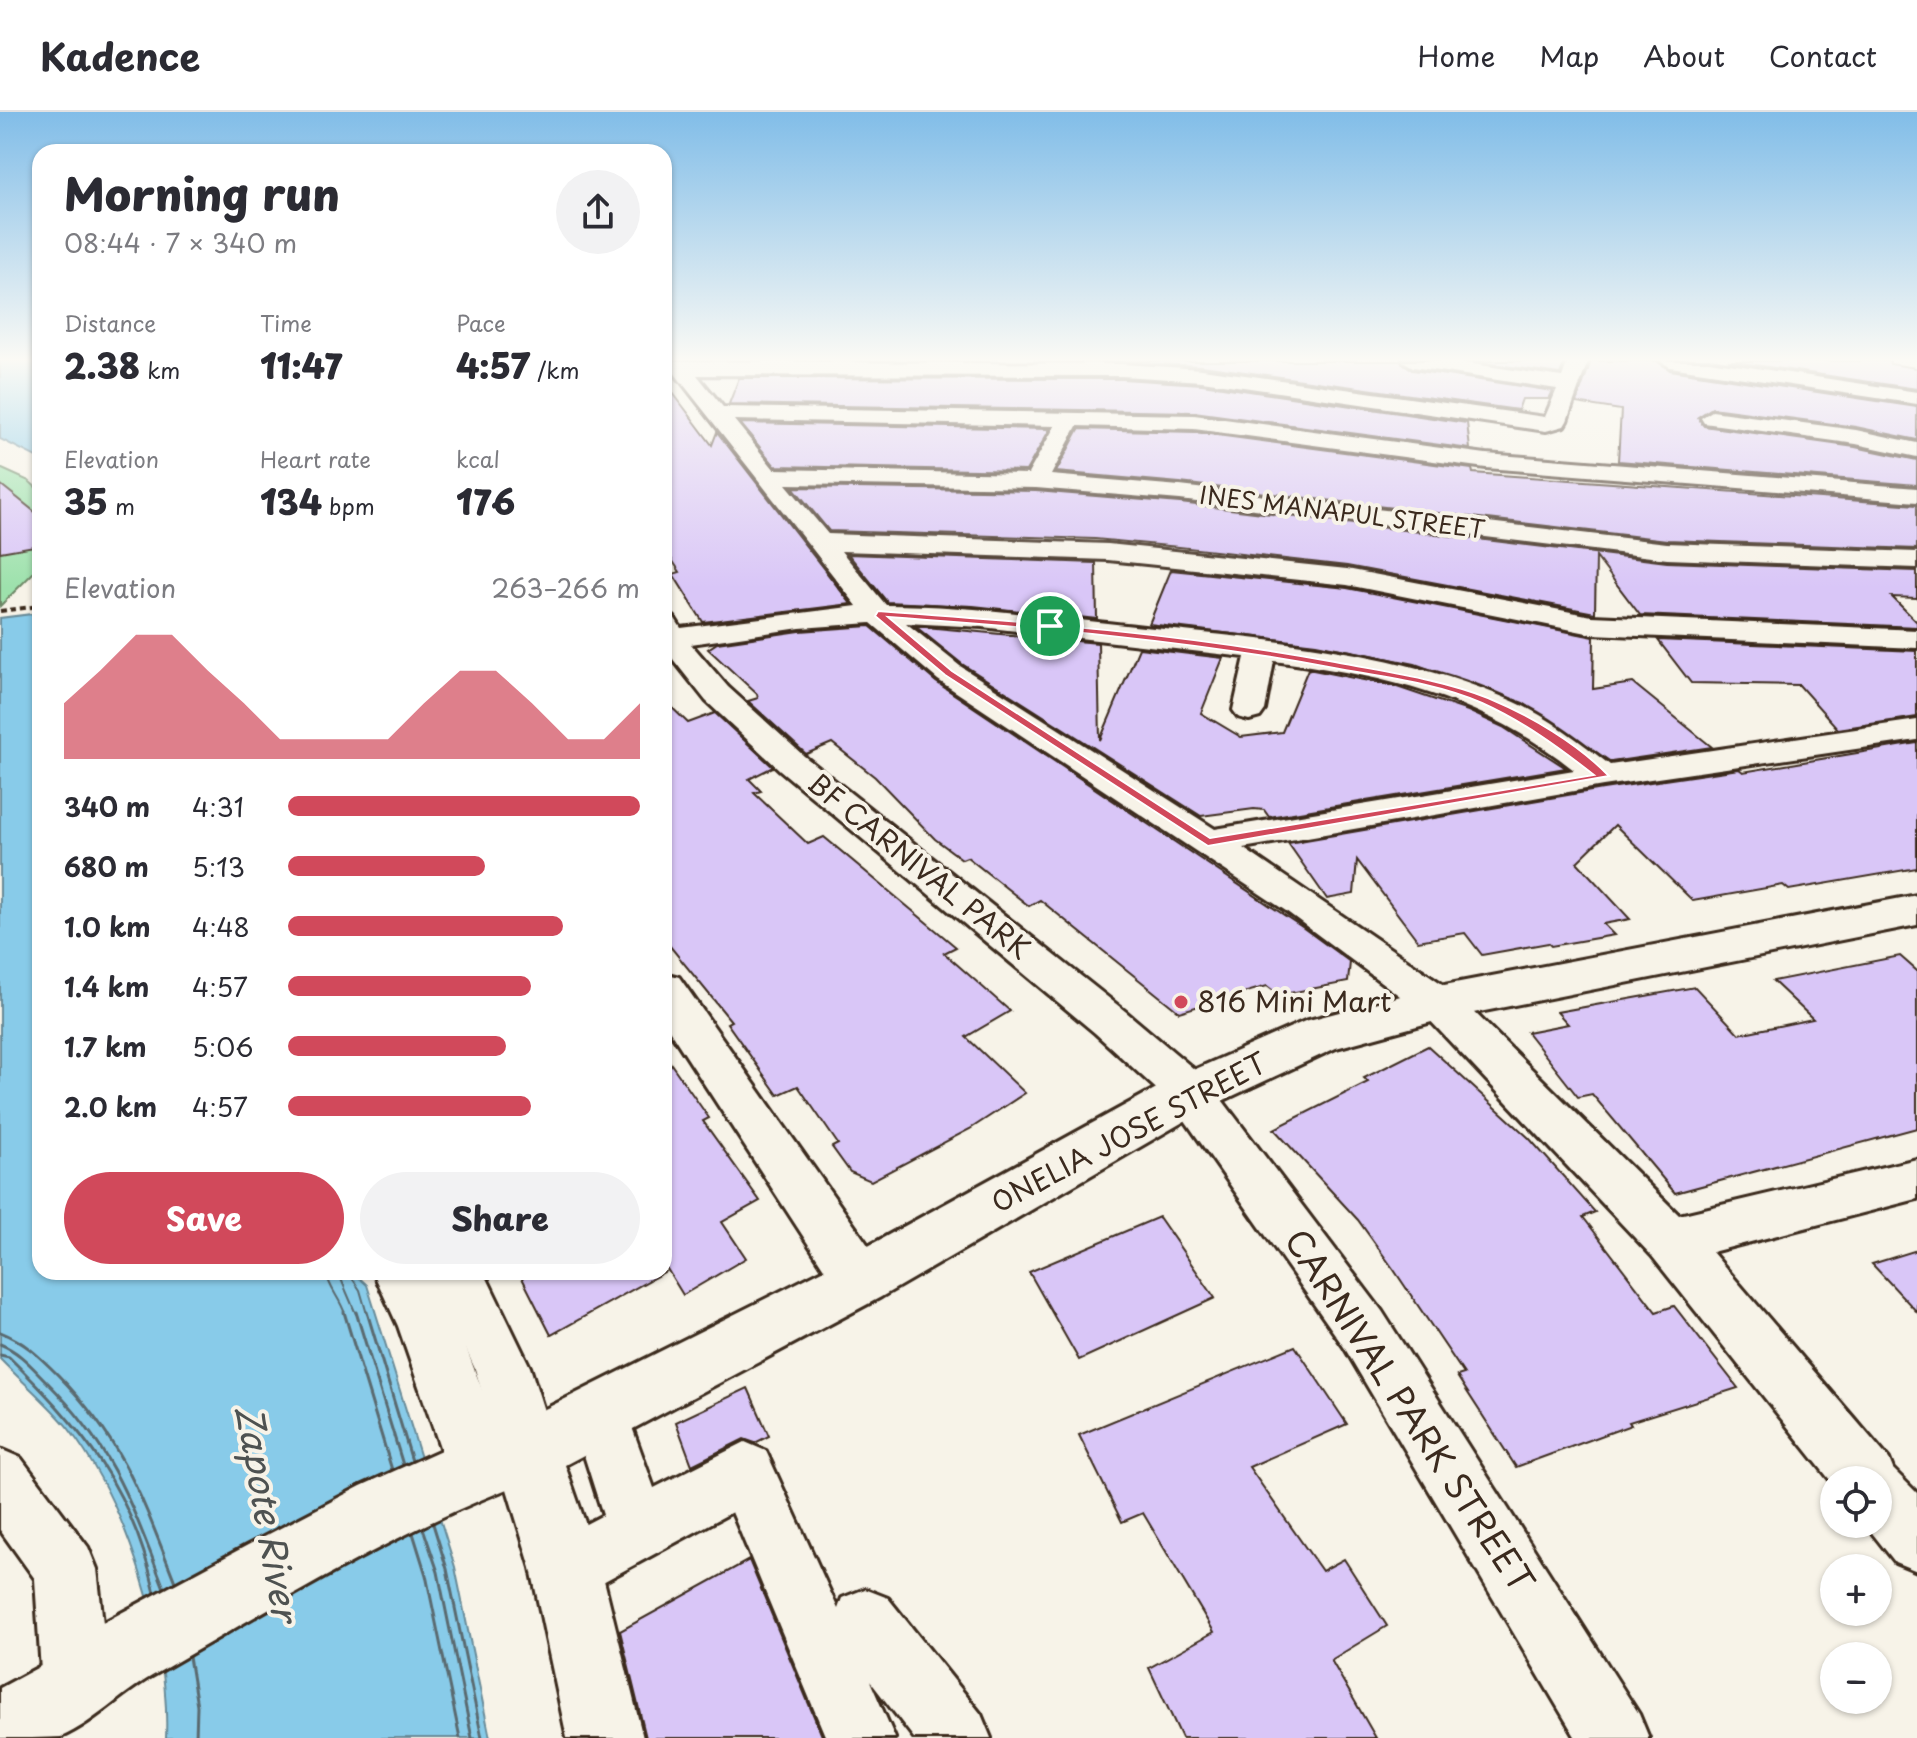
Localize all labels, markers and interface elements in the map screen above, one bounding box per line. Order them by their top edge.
text: Kadence [40,27,200,84]
text: Home [1417,34,1495,77]
text: Map [1539,34,1599,77]
text: About [1643,34,1725,77]
text: Contact [1769,34,1877,77]
text: Morning run [64,160,340,226]
button: share [556,170,640,254]
text: 08:44 · 7 × 340 m [64,223,297,262]
text: Distance [64,306,156,339]
text: Time [260,306,312,339]
text: Pace [456,306,506,339]
text: 2.38 [64,339,140,391]
text: 11:47 [260,339,342,391]
text: 4:57 [456,339,530,391]
text: km [140,353,180,386]
text: /km [530,353,579,386]
text: Elevation [64,442,159,475]
text: Heart rate [260,442,371,475]
text: kcal [456,442,500,475]
text: 35 [64,475,108,527]
text: 134 [260,475,322,527]
text: 176 [456,475,515,527]
street label: INES MANAPUL STREET [1198,476,1488,546]
text: m [108,489,135,522]
text: bpm [322,489,375,522]
text: Elevation [64,568,176,607]
text: 263–266 m [491,568,640,607]
pin [1016,592,1084,660]
icon: arrive [1028,604,1072,648]
street label: BF CARNIVAL PARK [799,761,1041,968]
text: 340 m [64,787,150,826]
text: 4:31 [192,787,244,826]
text: 680 m [64,847,149,886]
text: 5:13 [192,847,245,886]
text: 1.0 km [64,907,151,946]
text: 4:48 [192,907,250,946]
text: 1.4 km [64,967,149,1006]
text: 4:57 [192,967,248,1006]
place label: 816 Mini Mart [1197,979,1392,1022]
marker: 816 Mini Mart [1172,993,1190,1011]
text: 1.7 km [64,1027,147,1066]
text: 5:06 [192,1027,253,1066]
street label: ONELIA JOSE STREET [983,1040,1275,1223]
text: 2.0 km [64,1087,157,1126]
text: 4:57 [192,1087,248,1126]
button: Save [64,1172,344,1264]
button: Share [360,1172,640,1264]
street label: CARNIVAL PARK STREET [1273,1218,1549,1603]
water label: Zapote River [223,1400,315,1629]
map controls [1820,1466,1892,1714]
button: locate [1820,1466,1892,1538]
button: + [1820,1554,1892,1626]
button: − [1820,1642,1892,1714]

